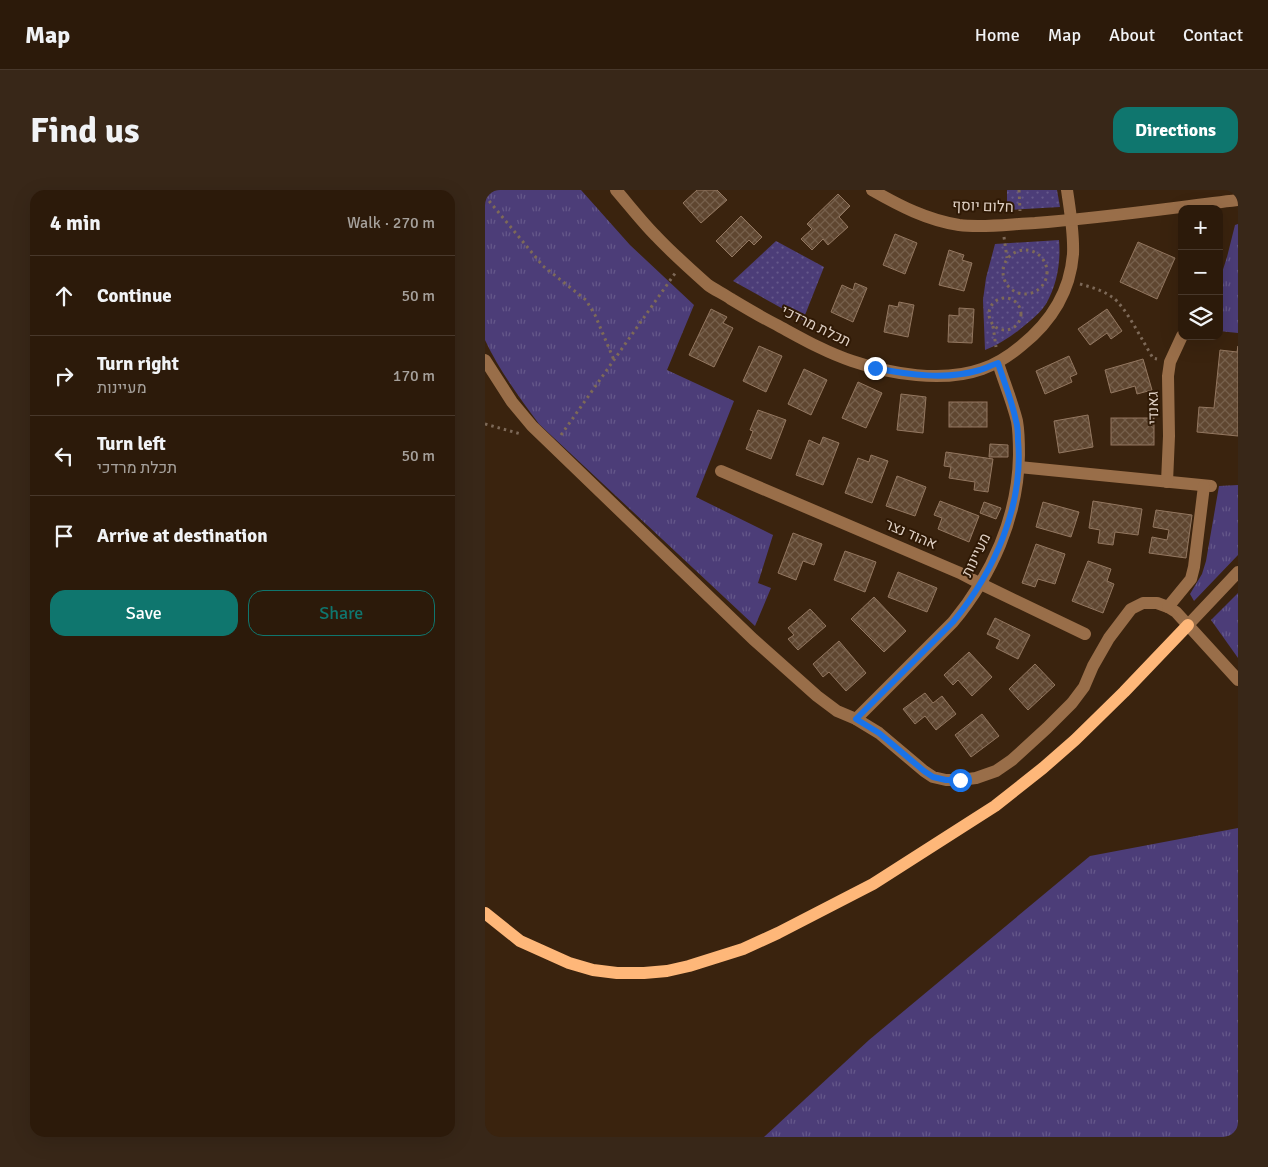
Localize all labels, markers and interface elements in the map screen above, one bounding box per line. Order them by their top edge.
text: Map [25,20,70,50]
text: Home [975,24,1020,46]
text: Map [1048,24,1081,46]
text: About [1109,24,1155,46]
text: Contact [1183,24,1243,46]
button: Directions [1113,107,1238,153]
text: Find us [30,109,140,152]
street label: חלום יוסף [952,196,1014,216]
map controls [1178,205,1223,340]
button: + [1178,205,1223,250]
text: 4 min [50,210,101,236]
text: Walk · 270 m [347,213,435,233]
button: − [1178,250,1223,295]
icon: ahead [50,282,78,310]
text: Continue [97,284,172,308]
text: 50 m [401,286,435,306]
button: layers [1178,295,1223,340]
street label: תכלת מרדכי [778,301,854,351]
text: Turn right [97,352,179,376]
route end [864,357,887,380]
icon: right [50,362,78,390]
text: 170 m [393,366,435,386]
text: מעיינות [97,378,147,398]
street label: גאנדי [1144,391,1162,425]
text: Turn left [97,432,166,456]
icon: left [50,442,78,470]
text: 50 m [401,446,435,466]
text: תכלת מרדכי [97,458,177,478]
street label: אהוד נצר [882,515,940,553]
icon: arrive [50,522,78,550]
text: Arrive at destination [97,524,268,548]
street label: מעיינות [958,530,994,580]
button: Save [50,590,238,636]
button: Share [248,590,435,636]
route start [949,769,972,792]

